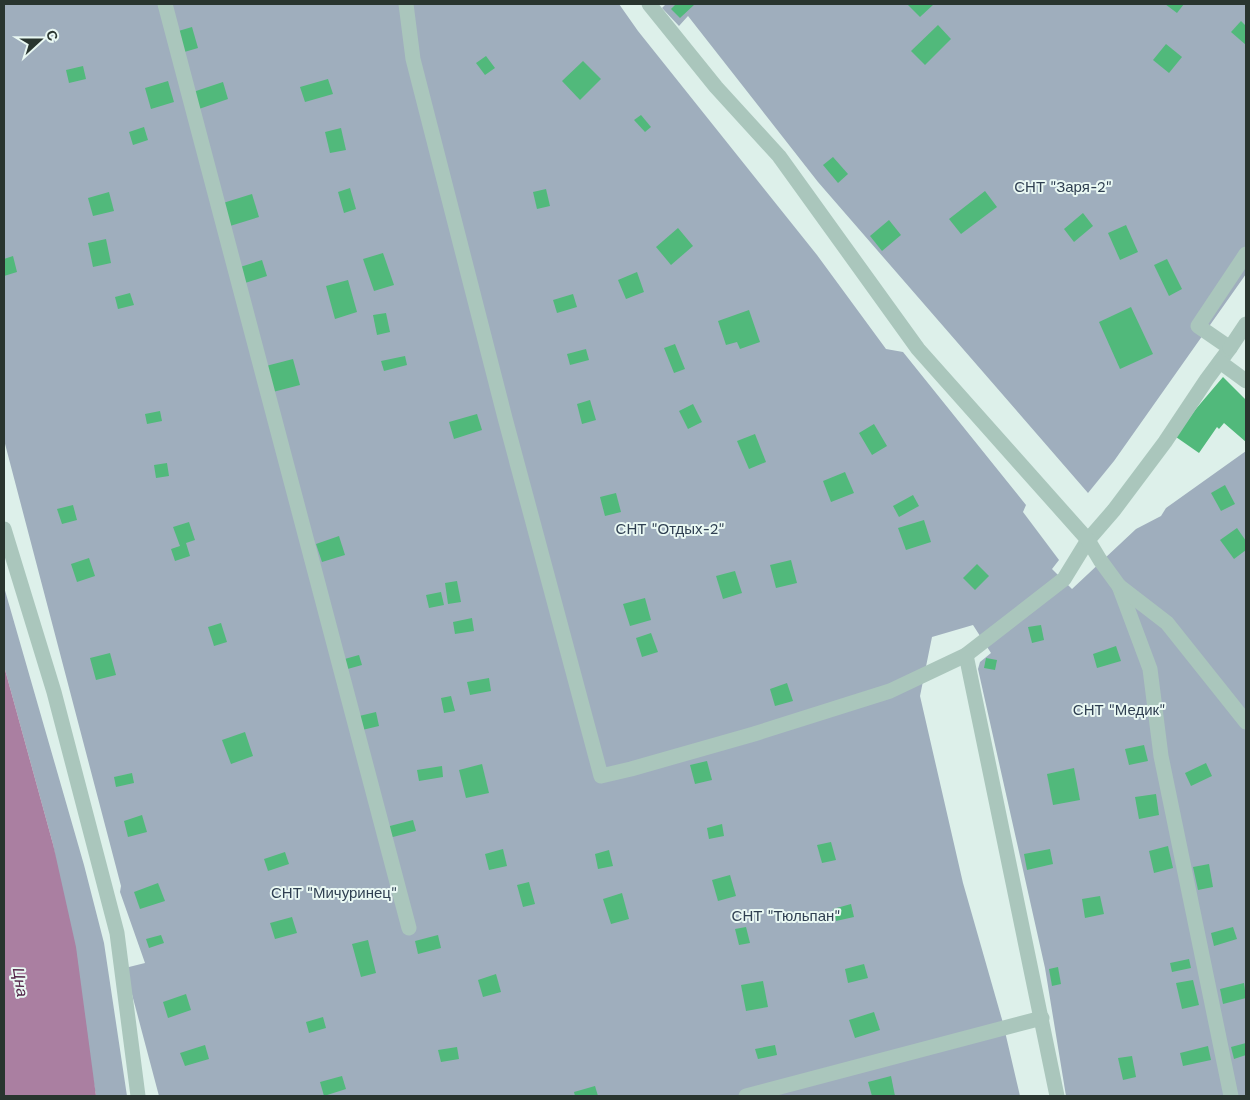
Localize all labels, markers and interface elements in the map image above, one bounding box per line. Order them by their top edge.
north arrow [15,15,65,65]
text: С [43,28,61,43]
park label: СНТ "Заря-2" [1014,178,1112,196]
park label: СНТ "Отдых-2" [616,520,724,538]
park label: СНТ "Медик" [1073,701,1165,719]
park label: СНТ "Мичуринец" [271,884,397,902]
park label: СНТ "Тюльпан" [732,907,840,925]
water label: Цна [9,966,32,998]

